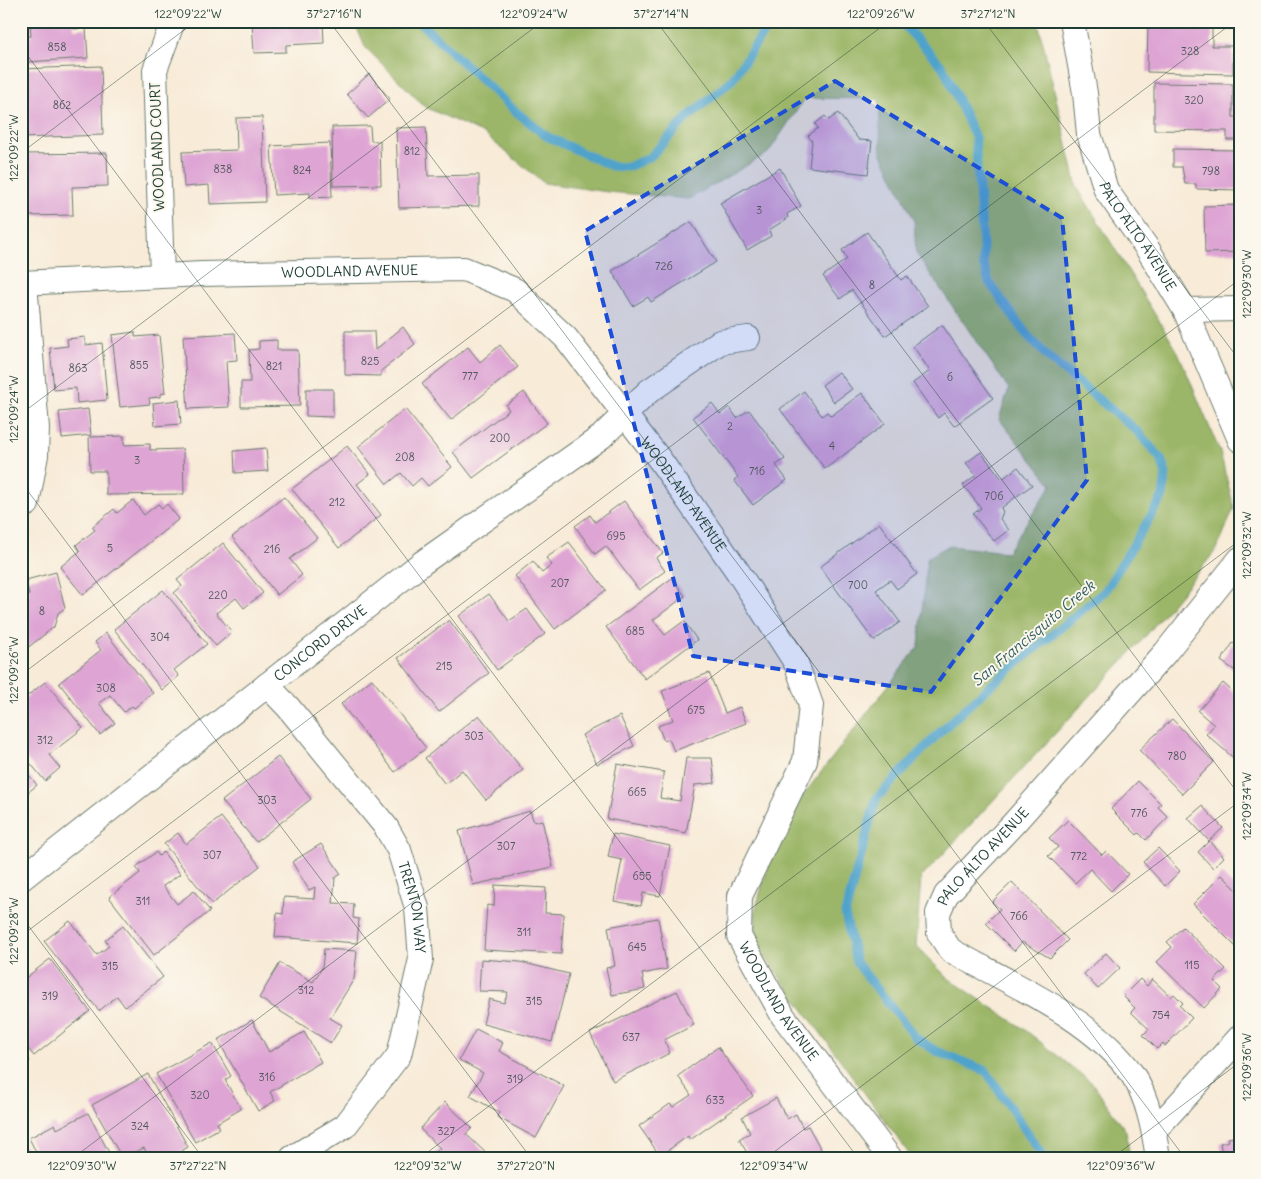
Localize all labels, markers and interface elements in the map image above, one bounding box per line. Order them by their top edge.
text: 122°09'22"W [154,6,222,21]
text: 37°27'16"N [306,6,362,21]
text: 122°09'24"W [500,6,568,21]
text: 37°27'14"N [633,6,689,21]
text: 122°09'26"W [847,6,915,21]
text: 37°27'12"N [960,6,1016,21]
house number: 858 [48,40,67,54]
house number: 328 [1181,44,1199,58]
street label: WOODLAND COURT [146,82,168,212]
house number: 320 [1184,93,1204,107]
house number: 862 [53,98,71,112]
text: 122°09'22"W [6,114,21,182]
house number: 812 [404,144,420,158]
house number: 838 [214,162,232,176]
house number: 824 [293,163,311,177]
house number: 798 [1202,164,1220,178]
street label: PALO ALTO AVENUE [1095,180,1180,294]
house number: 3 [756,203,762,217]
text: 122°09'30"W [1239,250,1254,318]
house number: 726 [655,259,673,273]
street label: WOODLAND AVENUE [281,261,418,281]
house number: 8 [869,278,875,292]
house number: 825 [361,354,379,368]
house number: 855 [130,358,149,372]
house number: 821 [266,359,282,373]
house number: 863 [69,361,87,375]
house number: 777 [462,369,479,383]
house number: 6 [947,370,953,384]
text: 122°09'24"W [6,375,21,443]
house number: 2 [727,419,733,433]
house number: 200 [490,431,510,445]
street label: WOODLAND AVENUE [636,433,730,555]
house number: 4 [829,439,835,453]
house number: 208 [395,450,415,464]
house number: 3 [134,453,140,467]
house number: 716 [749,464,765,478]
house number: 706 [985,489,1003,503]
house number: 212 [329,495,345,509]
text: 122°09'32"W [1239,511,1254,579]
house number: 695 [607,529,626,543]
house number: 5 [107,541,113,555]
house number: 216 [264,542,280,556]
water label: San Francisquito Creek [968,575,1099,690]
house number: 207 [551,576,570,590]
house number: 700 [848,578,868,592]
house number: 220 [208,588,228,602]
street label: CONCORD DRIVE [270,601,370,685]
house number: 8 [39,604,45,618]
house number: 685 [625,624,645,638]
house number: 304 [150,630,170,644]
text: 122°09'26"W [6,636,21,704]
house number: 215 [436,659,452,673]
house number: 308 [96,681,116,695]
house number: 675 [687,703,705,717]
house number: 303 [464,729,484,743]
house number: 312 [37,733,53,747]
house number: 780 [1168,749,1186,763]
text: 122°09'34"W [1239,772,1254,840]
house number: 665 [627,785,647,799]
house number: 303 [257,793,277,807]
street label: PALO ALTO AVENUE [933,804,1033,908]
house number: 776 [1131,806,1147,820]
house number: 307 [497,839,516,853]
house number: 307 [203,848,222,862]
house number: 772 [1071,849,1087,863]
street label: TRENTON WAY [394,859,430,954]
house number: 655 [633,869,652,883]
house number: 311 [136,894,150,908]
text: 122°09'28"W [6,897,21,965]
house number: 766 [1010,909,1028,923]
house number: 311 [517,925,531,939]
street label: WOODLAND AVENUE [735,939,822,1064]
house number: 645 [627,940,647,954]
house number: 115 [1184,958,1200,972]
house number: 315 [102,959,118,973]
house number: 312 [298,983,314,997]
house number: 319 [42,989,58,1003]
house number: 315 [526,994,542,1008]
house number: 754 [1152,1008,1170,1022]
house number: 637 [622,1030,641,1044]
text: 122°09'36"W [1239,1033,1254,1101]
house number: 316 [259,1070,275,1084]
house number: 319 [507,1072,523,1086]
house number: 320 [190,1088,210,1102]
house number: 633 [706,1093,724,1107]
house number: 324 [131,1119,149,1133]
house number: 327 [437,1124,455,1138]
text: 122°09'30"W [48,1158,116,1173]
text: 37°27'22"N [170,1158,227,1173]
text: 122°09'32"W [394,1158,462,1173]
text: 37°27'20"N [497,1158,555,1173]
text: 122°09'34"W [740,1158,808,1173]
text: 122°09'36"W [1087,1158,1155,1173]

